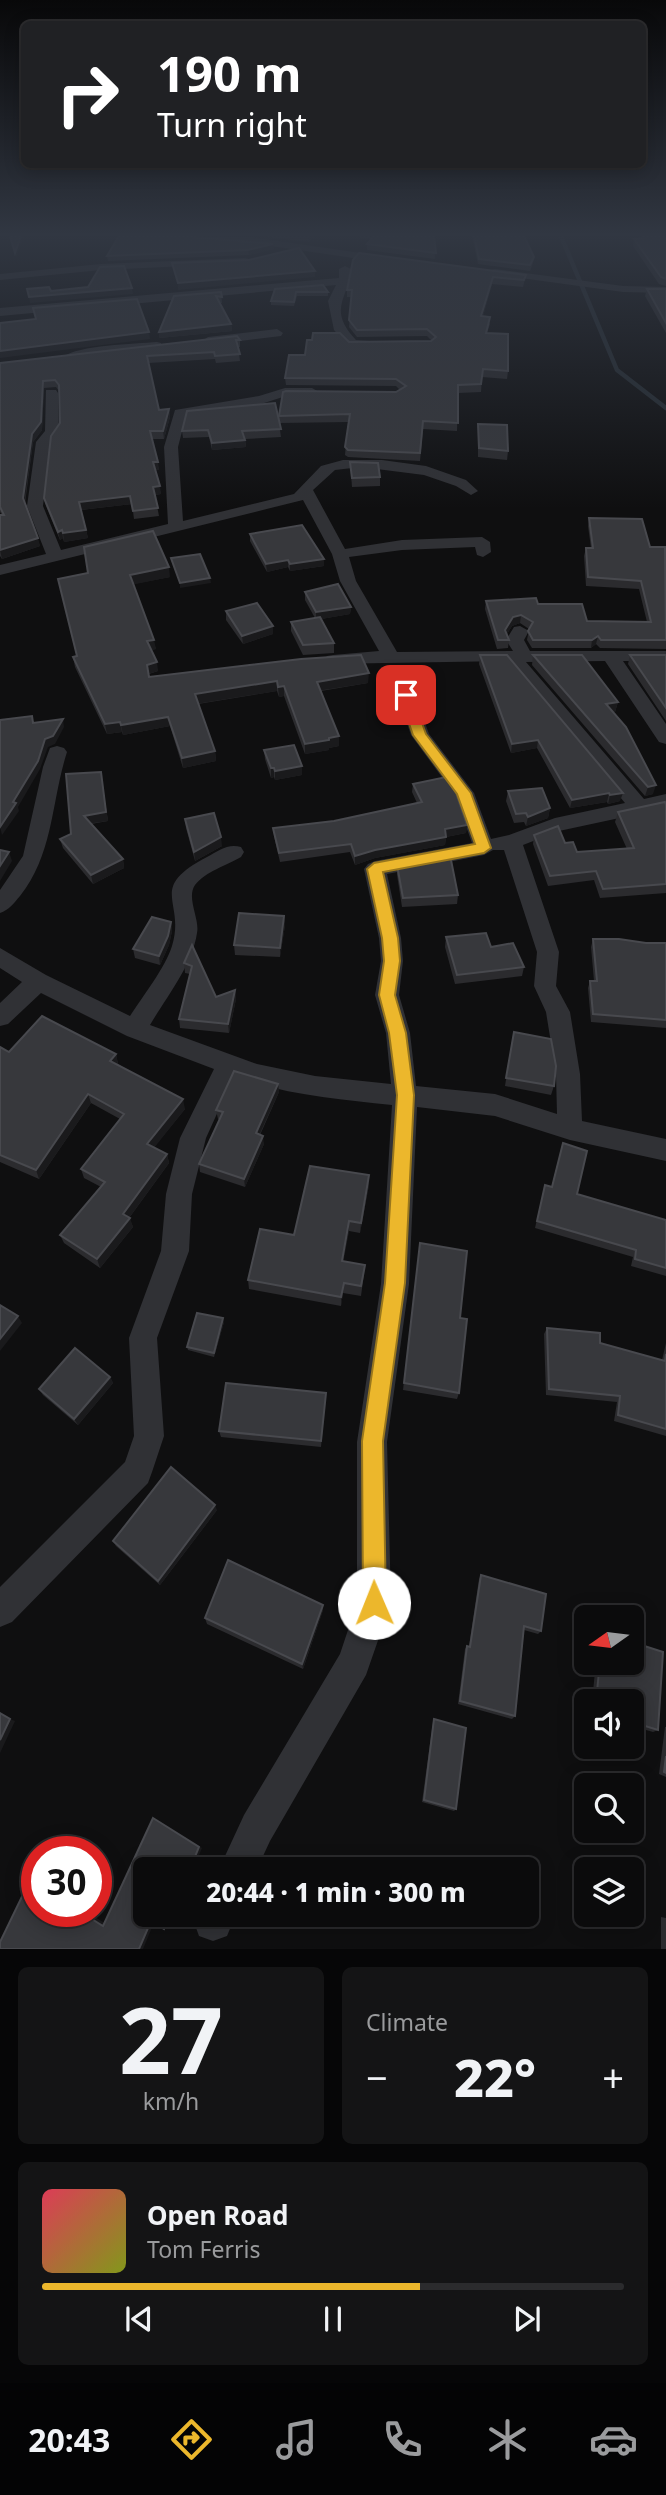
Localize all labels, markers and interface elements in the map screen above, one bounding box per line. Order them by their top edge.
text: 190 m [157,40,302,106]
icon: right [42,49,133,140]
text: Turn right [157,103,307,146]
pin [376,665,436,725]
icon: arrive [387,676,425,714]
position arrow [337,1566,411,1640]
north arrow [574,1605,644,1675]
map controls [574,1605,644,1927]
button: sound [574,1689,644,1759]
button: search [574,1773,644,1843]
speed limit sign: 30 [21,1836,112,1927]
button: layers [574,1857,644,1927]
text: 20:44 · 1 min · 300 m [206,1874,466,1910]
text: 27 [119,1977,223,2101]
text: Climate [366,2006,448,2038]
text: 22° [454,2041,536,2112]
text: − [366,2051,388,2103]
text: + [602,2051,624,2103]
text: km/h [143,2085,199,2117]
text: Open Road [147,2197,289,2233]
text: Tom Ferris [147,2233,260,2265]
icon: previous [120,2300,158,2338]
icon: pause [314,2300,352,2338]
icon: next [508,2300,546,2338]
icon: directions [167,2415,216,2464]
icon: music [272,2415,321,2464]
icon: phone [378,2415,427,2464]
icon: climate [483,2415,532,2464]
icon: car [589,2415,638,2464]
text: 20:43 [28,2418,110,2461]

